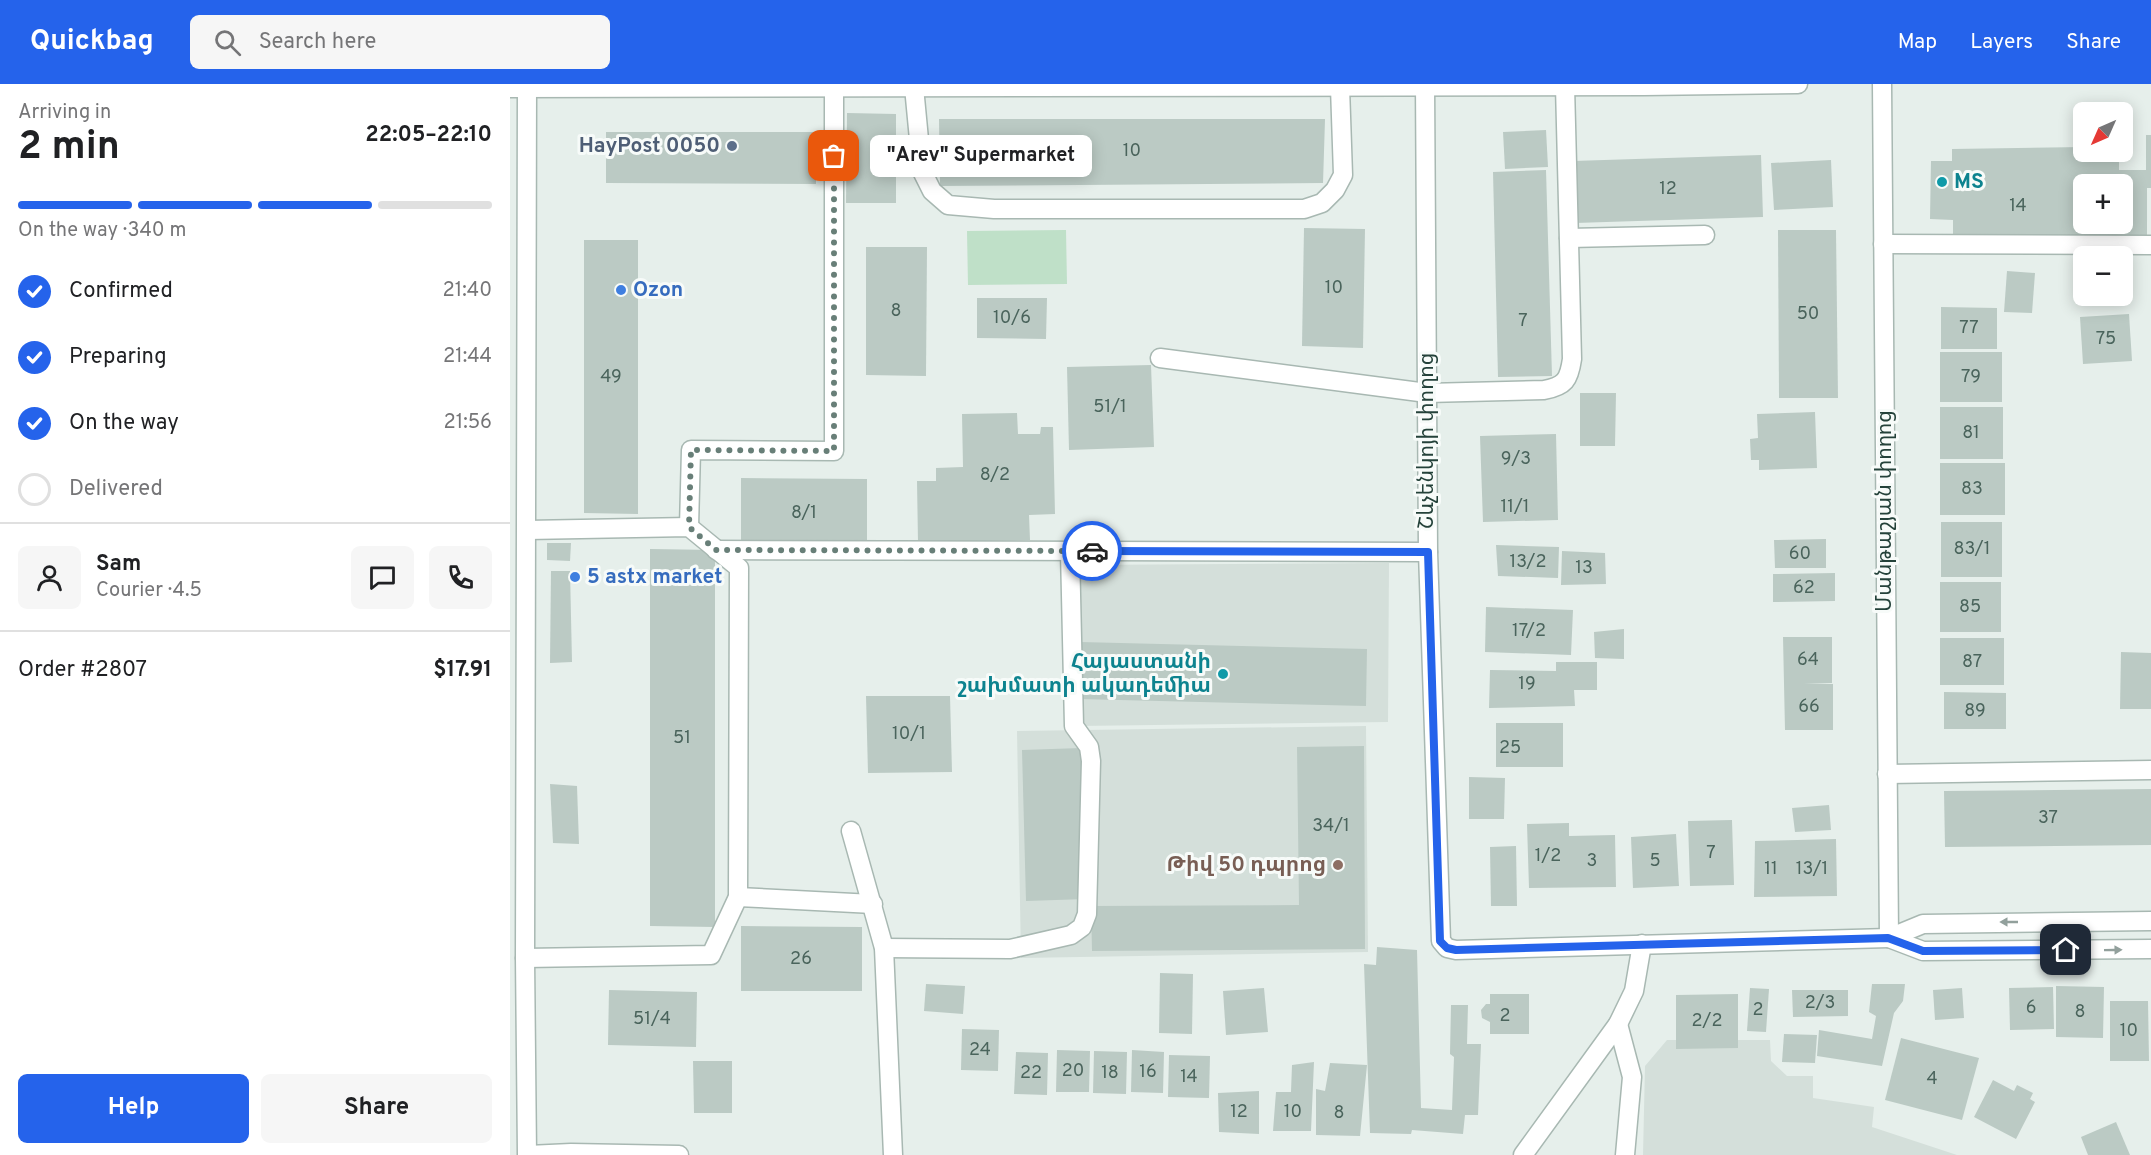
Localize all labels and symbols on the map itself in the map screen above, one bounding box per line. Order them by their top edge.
north arrow [2073,102,2133,162]
pin [808,130,859,181]
place label: HayPost 0050 [579,133,720,160]
callout: "Arev" Supermarket [870,135,1092,177]
marker: HayPost 0050 [725,139,739,153]
house number: 10 [1123,140,1141,163]
place label: MS [1954,169,1984,196]
marker: MS [1935,175,1949,189]
house number: 12 [1659,178,1677,201]
house number: 14 [2009,195,2027,218]
place label: Ozon [633,277,683,304]
house number: 10 [1325,277,1343,300]
marker: Ozon [614,283,628,297]
house number: 8 [891,300,902,323]
house number: 50 [1797,303,1819,326]
house number: 10/6 [993,307,1031,330]
house number: 7 [1518,310,1528,333]
house number: 77 [1959,317,1979,340]
house number: 75 [2096,328,2116,351]
street label: Շևչենկոյի փողոց [1414,353,1441,529]
house number: 49 [600,366,622,389]
house number: 79 [1961,366,1981,389]
house number: 51/1 [1093,396,1127,419]
street label: Մանթաշյան փողոց [1872,410,1899,612]
house number: 81 [1962,422,1980,445]
house number: 9/3 [1501,448,1531,471]
house number: 8/2 [980,464,1010,487]
house number: 83 [1961,478,1983,501]
house number: 11/1 [1501,496,1529,519]
house number: 8/1 [791,502,817,525]
courier [1062,521,1122,581]
house number: 83/1 [1954,538,1990,561]
house number: 60 [1789,543,1811,566]
house number: 13/2 [1510,551,1546,574]
house number: 13 [1575,557,1593,580]
place label: 5 astx market [587,564,722,591]
marker: 5 astx market [568,570,582,584]
house number: 62 [1793,577,1815,600]
house number: 85 [1959,596,1981,619]
house number: 17/2 [1512,620,1546,643]
place label: Հայաստանի շախմատի ակադեմիա [958,649,1211,700]
house number: 64 [1797,649,1819,672]
house number: 87 [1962,651,1982,674]
marker: Հայաստանի շախմատի ակադեմիա [1216,667,1230,681]
house number: 19 [1518,673,1536,696]
house number: 66 [1798,696,1820,719]
house number: 89 [1964,700,1986,723]
house number: 10/1 [892,723,926,746]
house number: 51 [673,727,691,750]
house number: 25 [1499,737,1521,760]
house number: 37 [2038,807,2058,830]
house number: 34/1 [1312,815,1350,838]
house number: 7 [1706,842,1716,865]
house number: 1/2 [1535,845,1561,868]
house number: 3 [1587,850,1597,873]
house number: 5 [1649,850,1661,873]
place label: Թիվ 50 դպրոց [1167,852,1326,879]
marker: Թիվ 50 դպրոց [1331,858,1345,872]
house number: 11 [1764,858,1778,881]
house number: 13/1 [1796,858,1828,881]
one-way arrow [1999,917,2018,927]
pin [2040,924,2091,975]
one-way arrow [2103,945,2122,955]
house number: 26 [790,948,812,971]
house number: 2/3 [1805,992,1835,1015]
house number: 6 [2026,997,2036,1020]
house number: 2 [1752,999,1764,1022]
house number: 8 [2075,1001,2086,1024]
house number: 2 [1499,1005,1511,1028]
house number: 51/4 [633,1008,671,1031]
house number: 2/2 [1692,1010,1722,1033]
house number: 10 [2120,1020,2138,1043]
house number: 24 [969,1039,991,1062]
house number: 20 [1062,1060,1084,1083]
house number: 16 [1139,1061,1157,1084]
house number: 22 [1020,1062,1042,1085]
house number: 18 [1101,1062,1119,1085]
house number: 14 [1180,1066,1198,1089]
house number: 4 [1926,1068,1938,1091]
house number: 12 [1230,1101,1248,1124]
house number: 10 [1284,1101,1302,1124]
house number: 8 [1334,1102,1345,1125]

